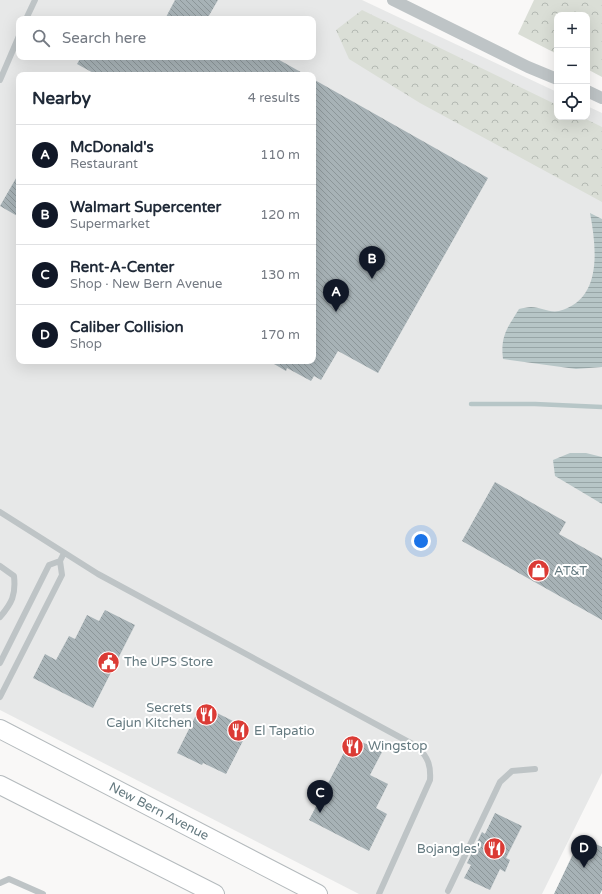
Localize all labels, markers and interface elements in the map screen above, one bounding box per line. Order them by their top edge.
map controls [554,12,590,120]
button: + [554,12,590,48]
search box [16,16,316,60]
icon: search [30,27,52,49]
text: Search here [62,29,146,47]
button: − [554,48,590,84]
button: locate [554,84,590,120]
text: Nearby [32,88,91,109]
text: 4 results [248,90,300,106]
text: McDonald's [70,138,154,156]
text: A [40,147,50,163]
text: 110 m [260,147,300,163]
text: Restaurant [70,156,138,172]
text: Walmart Supercenter [70,198,221,216]
text: B [40,207,50,223]
text: 120 m [260,207,300,223]
text: Supermarket [70,216,150,232]
pin: B [359,246,385,279]
text: Rent-A-Center [70,258,174,276]
text: C [40,267,50,283]
text: 130 m [260,267,300,283]
text: Shop · New Bern Avenue [70,276,222,292]
pin: A [323,279,349,312]
text: Caliber Collision [70,318,184,336]
text: D [40,327,50,343]
text: 170 m [260,327,300,343]
text: Shop [70,336,102,352]
your location [411,531,431,551]
shop icon: AT&T [526,558,552,584]
place label: AT&T [554,563,587,579]
public building icon: The UPS Store [95,649,121,675]
place label: The UPS Store [124,654,213,670]
place label: Secrets Cajun Kitchen [106,700,192,731]
restaurant icon: Secrets Cajun Kitchen [194,702,220,728]
restaurant icon: El Tapatio [225,718,251,744]
place label: El Tapatio [254,723,315,739]
restaurant icon: Wingstop [340,733,366,759]
place label: Wingstop [368,738,428,754]
street label: New Bern Avenue [106,779,212,844]
pin: C [307,780,333,813]
pin: D [571,835,597,868]
restaurant icon: Bojangles' [482,836,508,862]
place label: Bojangles' [417,841,480,857]

